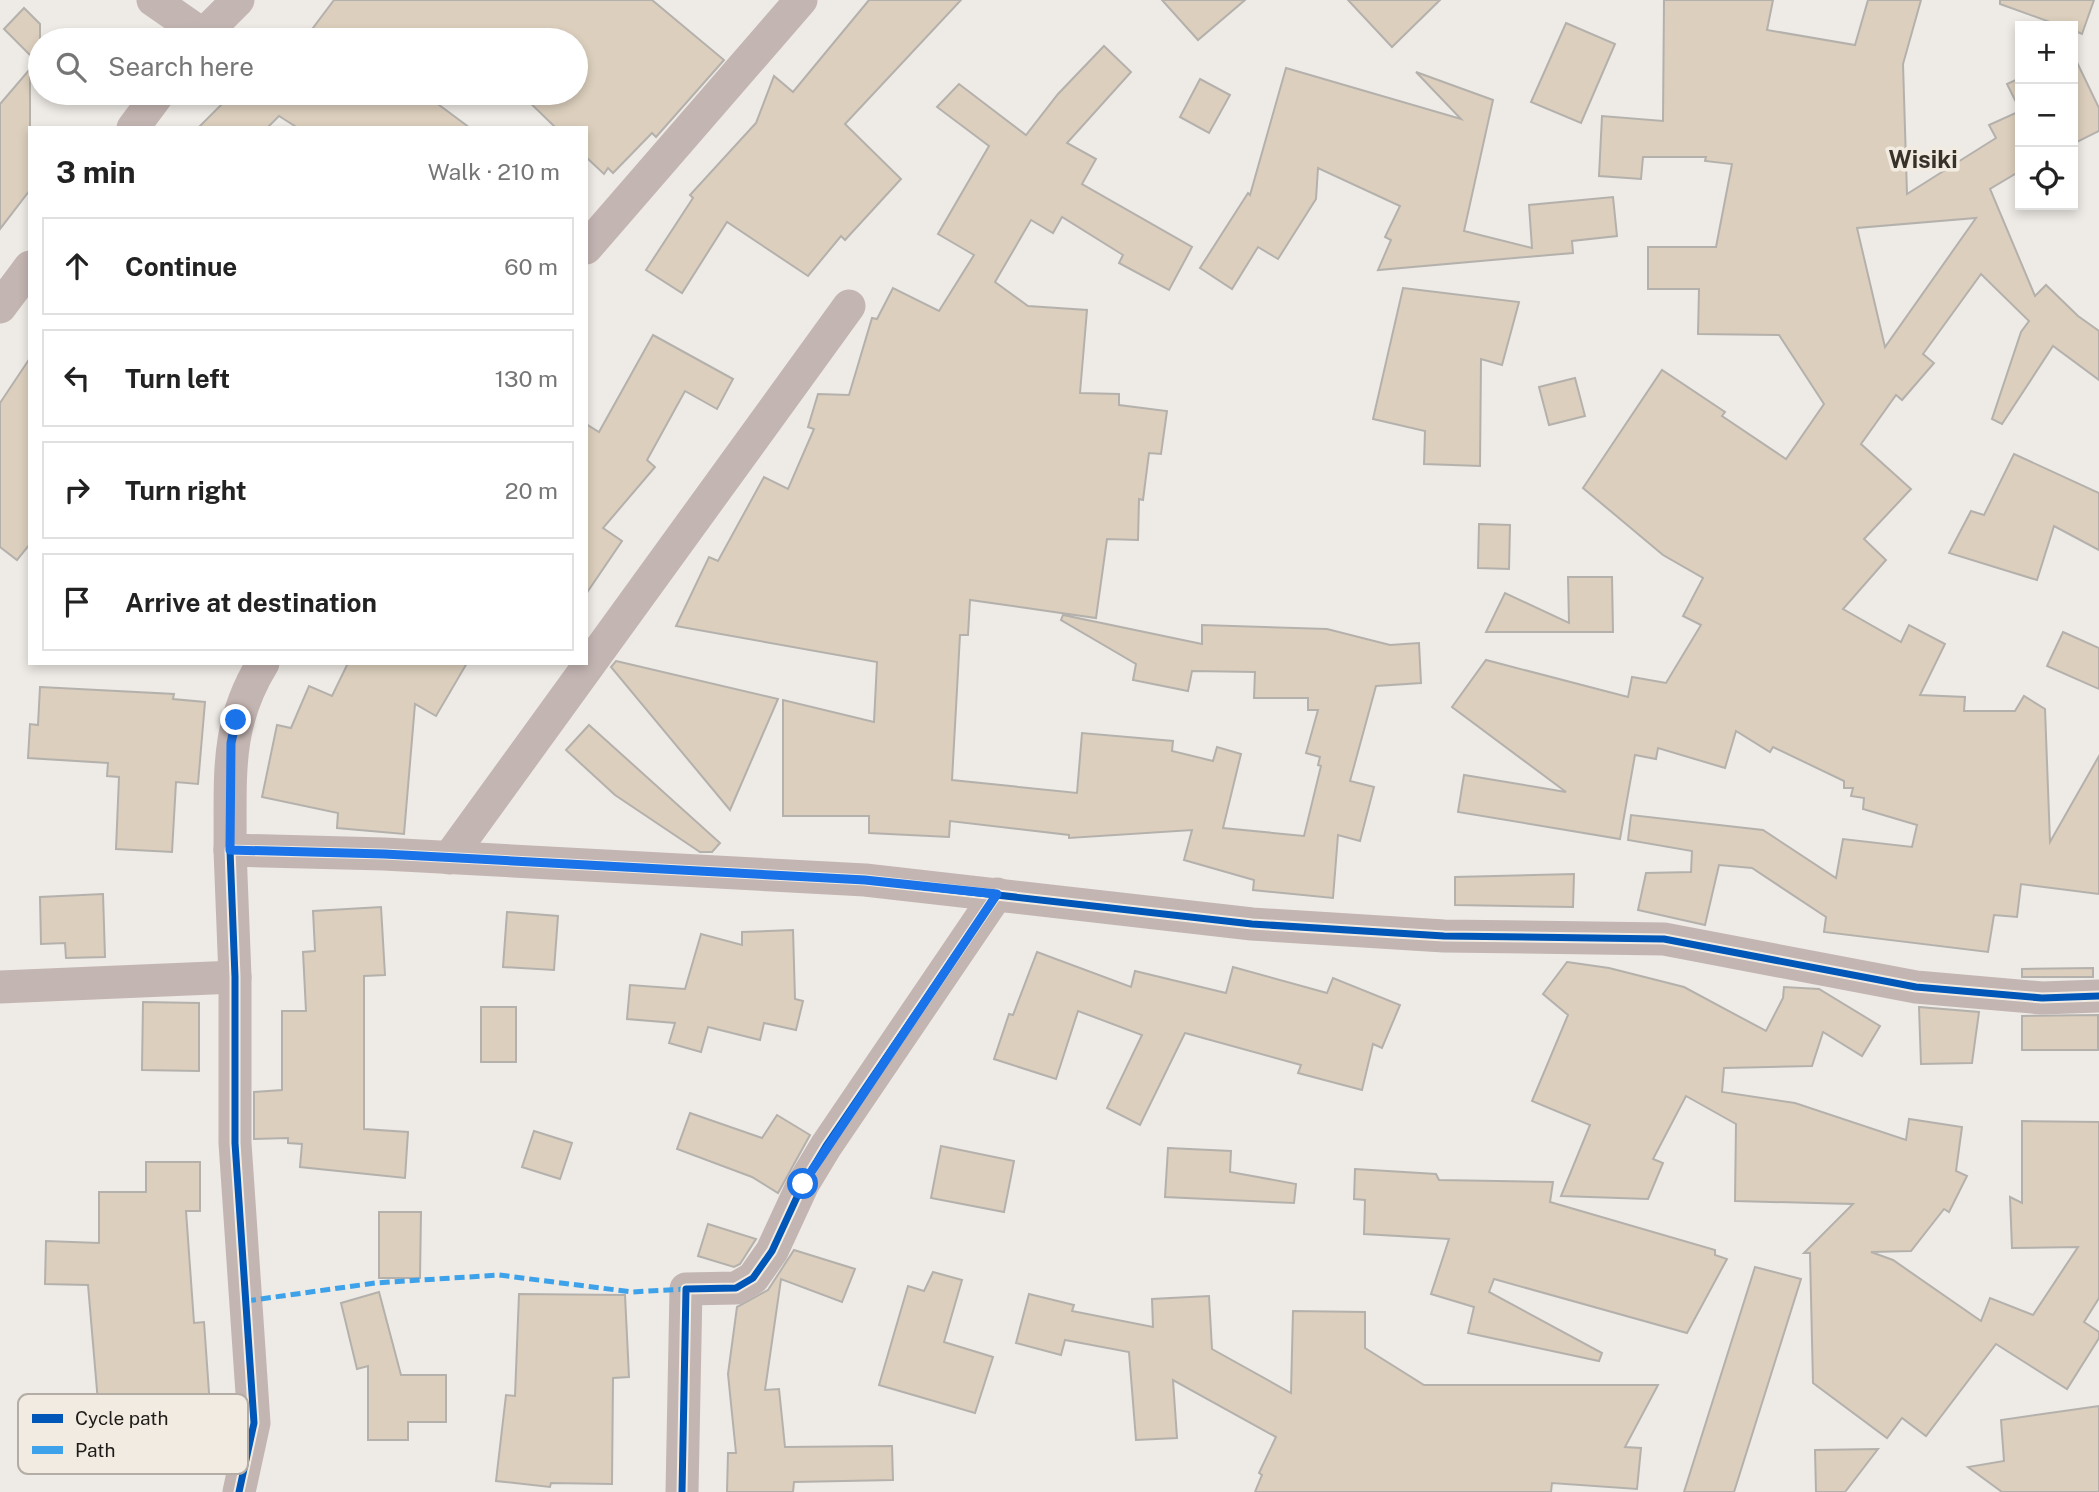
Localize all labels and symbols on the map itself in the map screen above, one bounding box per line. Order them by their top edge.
district label: Wisiki [1888,145,1958,173]
route end [220,704,251,735]
route start [787,1168,818,1199]
legend [18,1394,248,1474]
text: Cycle path [75,1407,168,1429]
text: Path [75,1439,115,1461]

